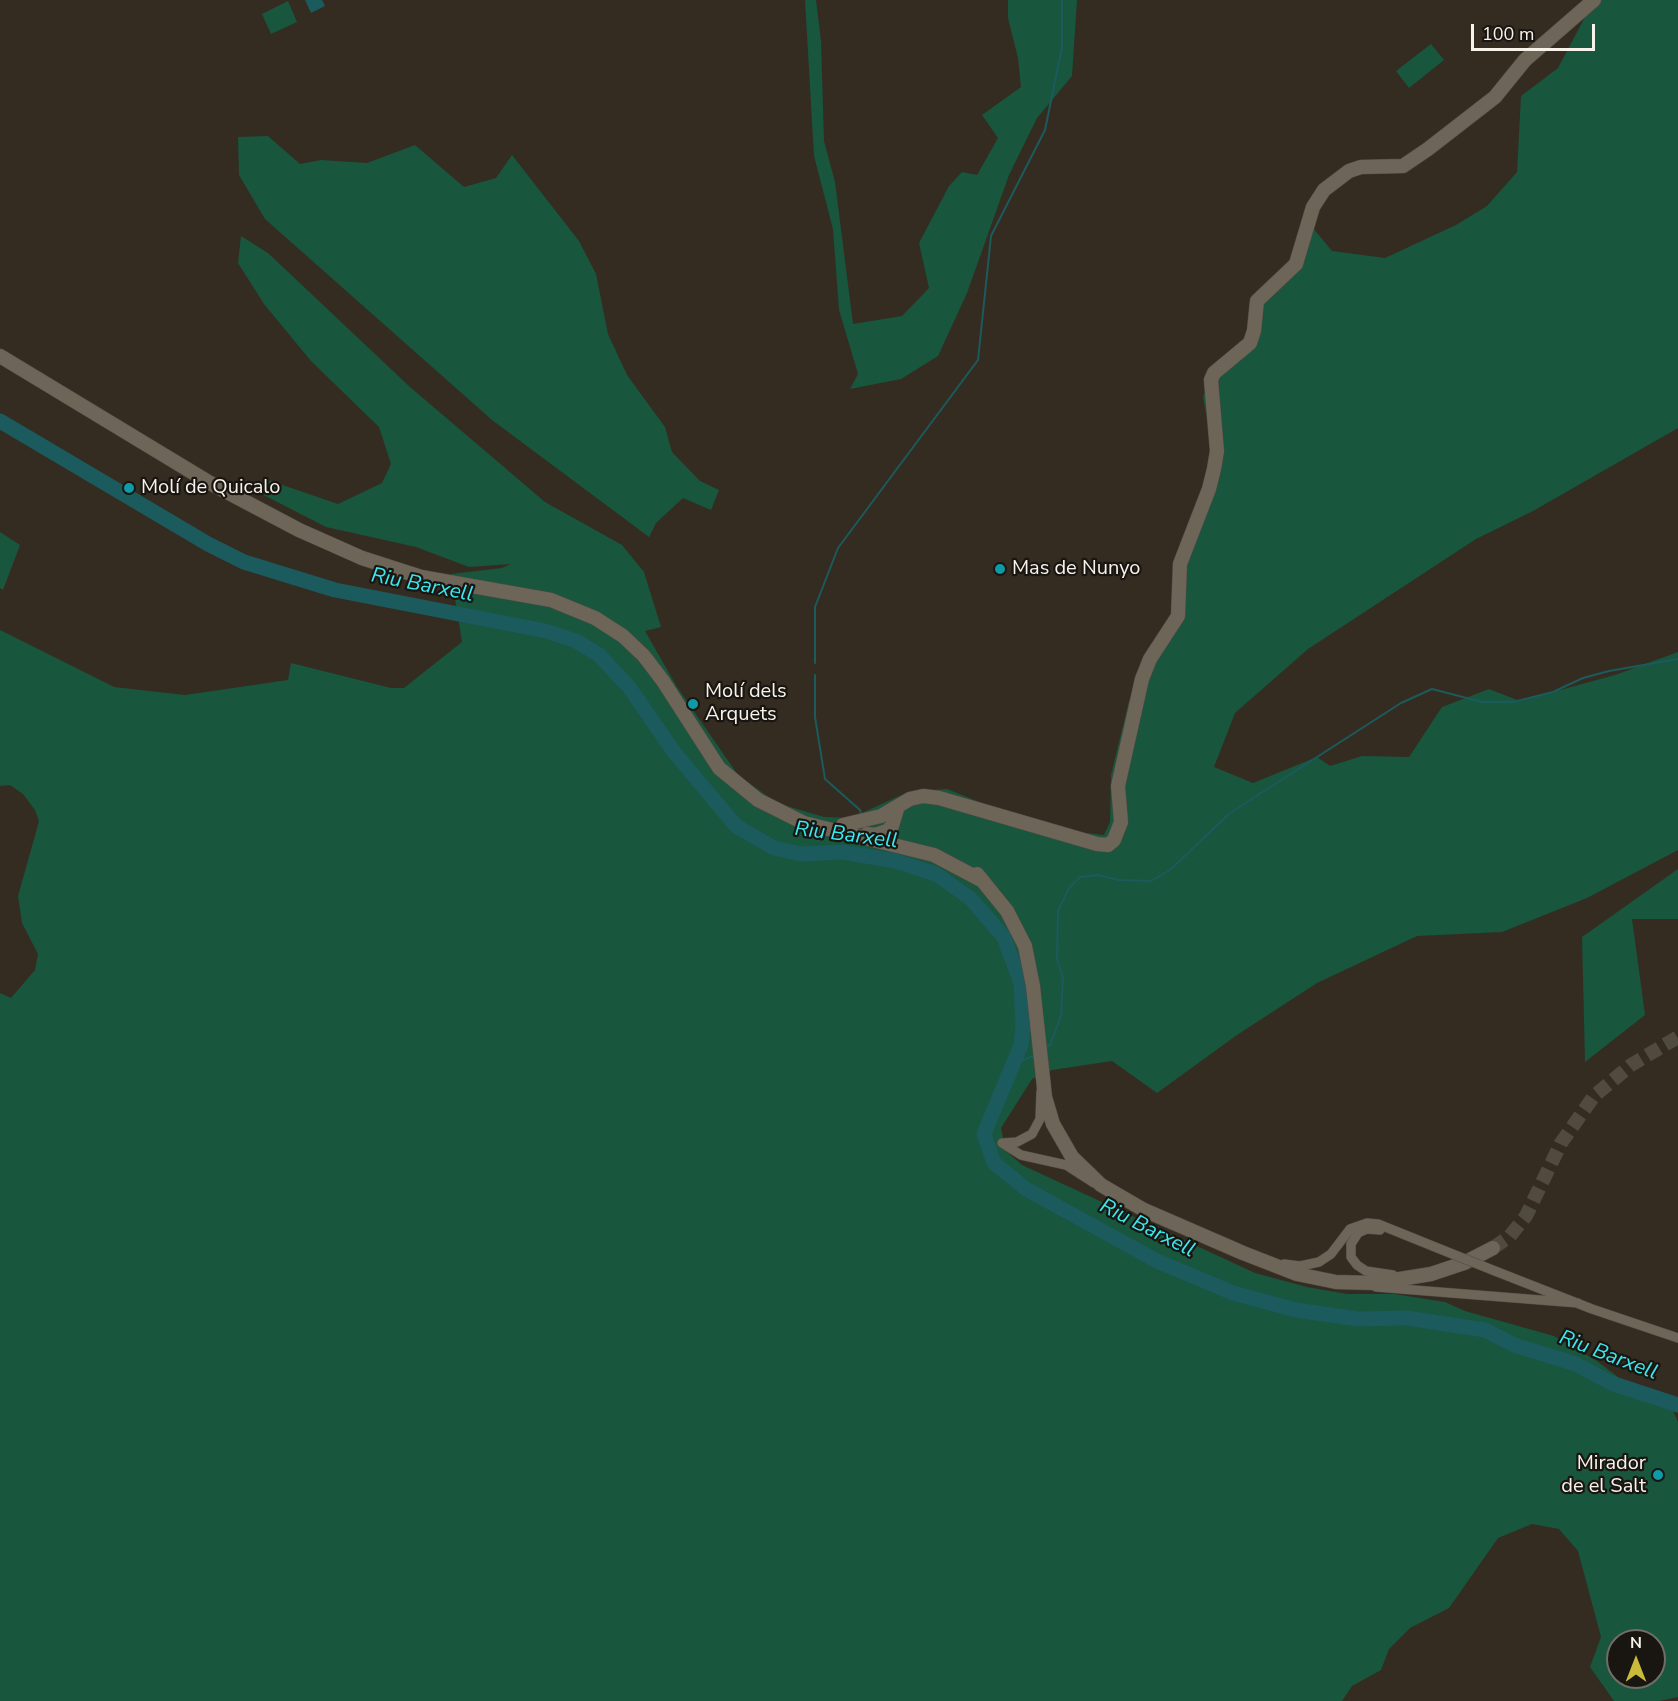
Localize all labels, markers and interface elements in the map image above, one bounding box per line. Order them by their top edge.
scale bar [1474,12,1598,50]
text: 100 m [1482,22,1534,46]
place label: Molí de Quicalo [141,476,280,500]
marker: Molí de Quicalo [122,481,136,495]
place label: Mas de Nunyo [1012,557,1140,581]
marker: Mas de Nunyo [993,562,1007,576]
water label: Riu Barxell [369,564,475,608]
place label: Molí dels Arquets [705,680,787,727]
marker: Molí dels Arquets [686,697,700,711]
water label: Riu Barxell [793,817,899,855]
water label: Riu Barxell [1095,1194,1199,1264]
water label: Riu Barxell [1555,1326,1661,1386]
place label: Mirador de el Salt [1561,1452,1646,1499]
marker: Mirador de el Salt [1651,1468,1665,1482]
north arrow [1606,1629,1666,1689]
text: N [1630,1632,1642,1654]

